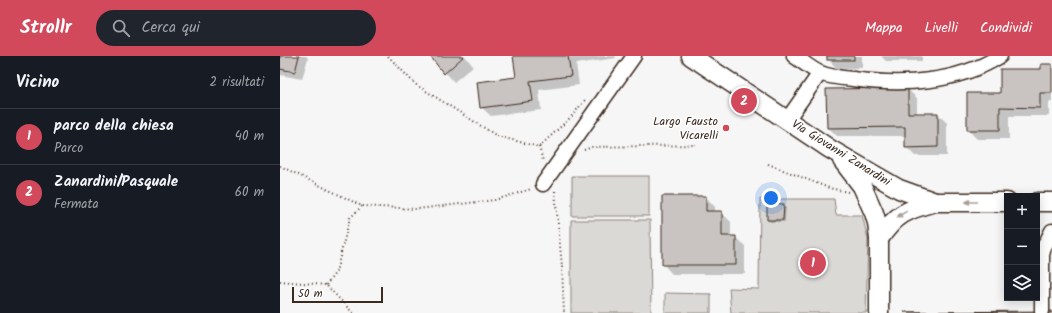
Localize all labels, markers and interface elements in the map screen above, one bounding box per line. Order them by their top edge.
search box [96,10,376,46]
text: Strollr [20,13,72,43]
text: Cerca qui [142,16,200,40]
icon: search [110,17,132,39]
text: Mappa [865,17,903,39]
text: Livelli [925,17,958,39]
text: Condividi [980,17,1032,39]
text: Vicino [16,69,59,96]
text: 2 risultati [210,72,264,93]
pin: 2 [731,86,757,116]
place label: Largo Fausto Vicarelli [653,112,719,145]
text: parco della chiesa [54,114,174,138]
street label: Via Giovanni Zanardini [788,115,895,192]
marker: Largo Fausto Vicarelli [721,123,731,133]
text: 1 [27,126,31,147]
text: 40 m [235,126,264,147]
text: Parco [54,138,83,159]
text: Zanardini/Pasquale [54,170,178,194]
text: 2 [25,182,33,203]
text: 60 m [235,182,264,203]
your location [761,188,781,208]
map controls [1004,193,1040,301]
button: + [1004,193,1040,229]
text: Fermata [54,194,99,215]
one-way arrow [964,199,977,205]
one-way arrow [897,210,907,218]
button: − [1004,229,1040,265]
pin: 1 [800,248,826,278]
button: layers [1004,265,1040,301]
scale bar [292,285,383,304]
text: 50 m [298,285,323,303]

